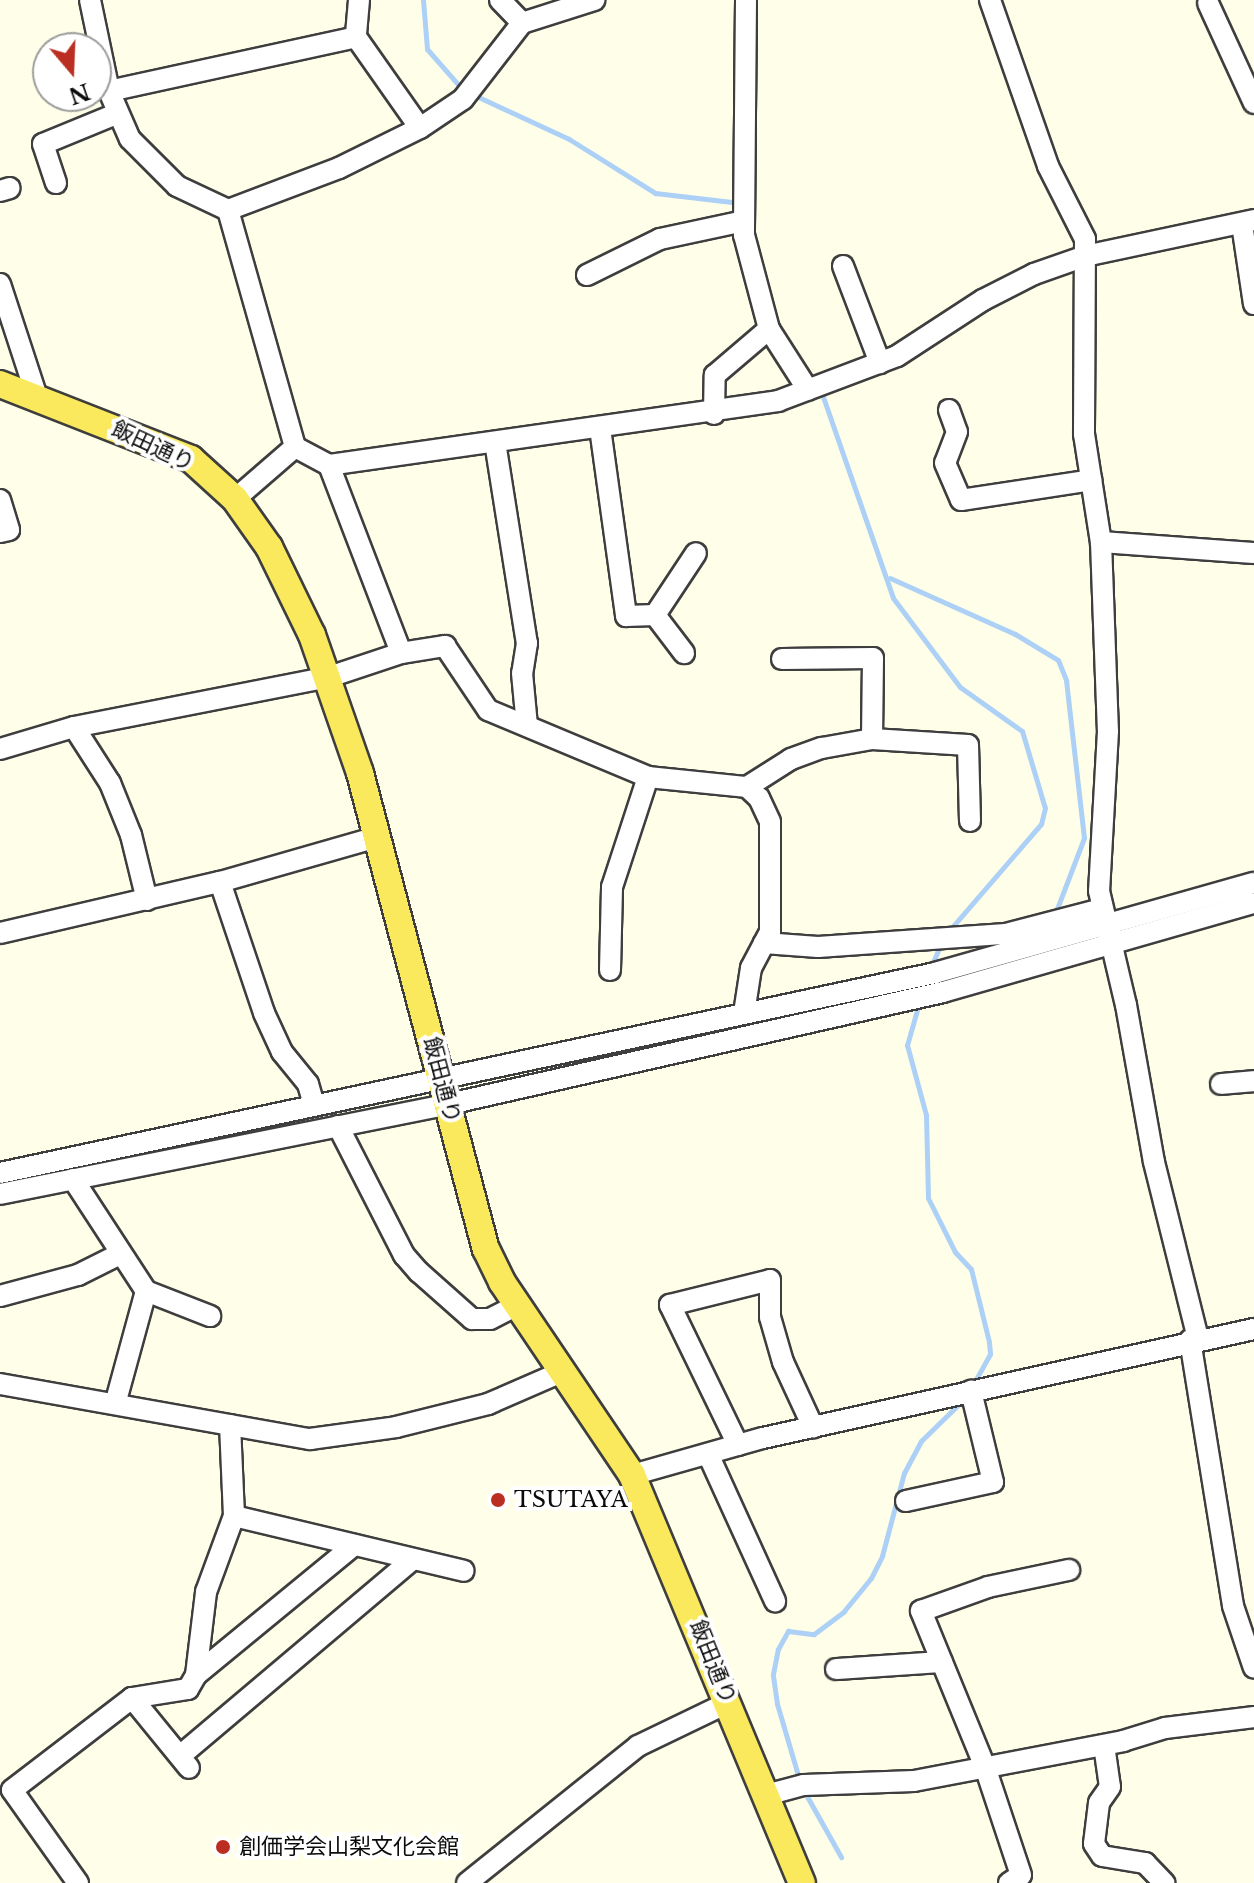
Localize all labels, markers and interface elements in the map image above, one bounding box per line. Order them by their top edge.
north arrow [32,32,112,112]
text: N [65,77,94,109]
street label: 飯田通り [108,415,198,477]
street label: 飯田通り [418,1034,466,1126]
place label: TSUTAYA [514,1487,628,1513]
marker: TSUTAYA [489,1491,507,1509]
street label: 飯田通り [684,1616,742,1708]
place label: 創価学会山梨文化会館 [239,1834,459,1860]
marker: 創価学会山梨文化会館 [214,1838,232,1856]

